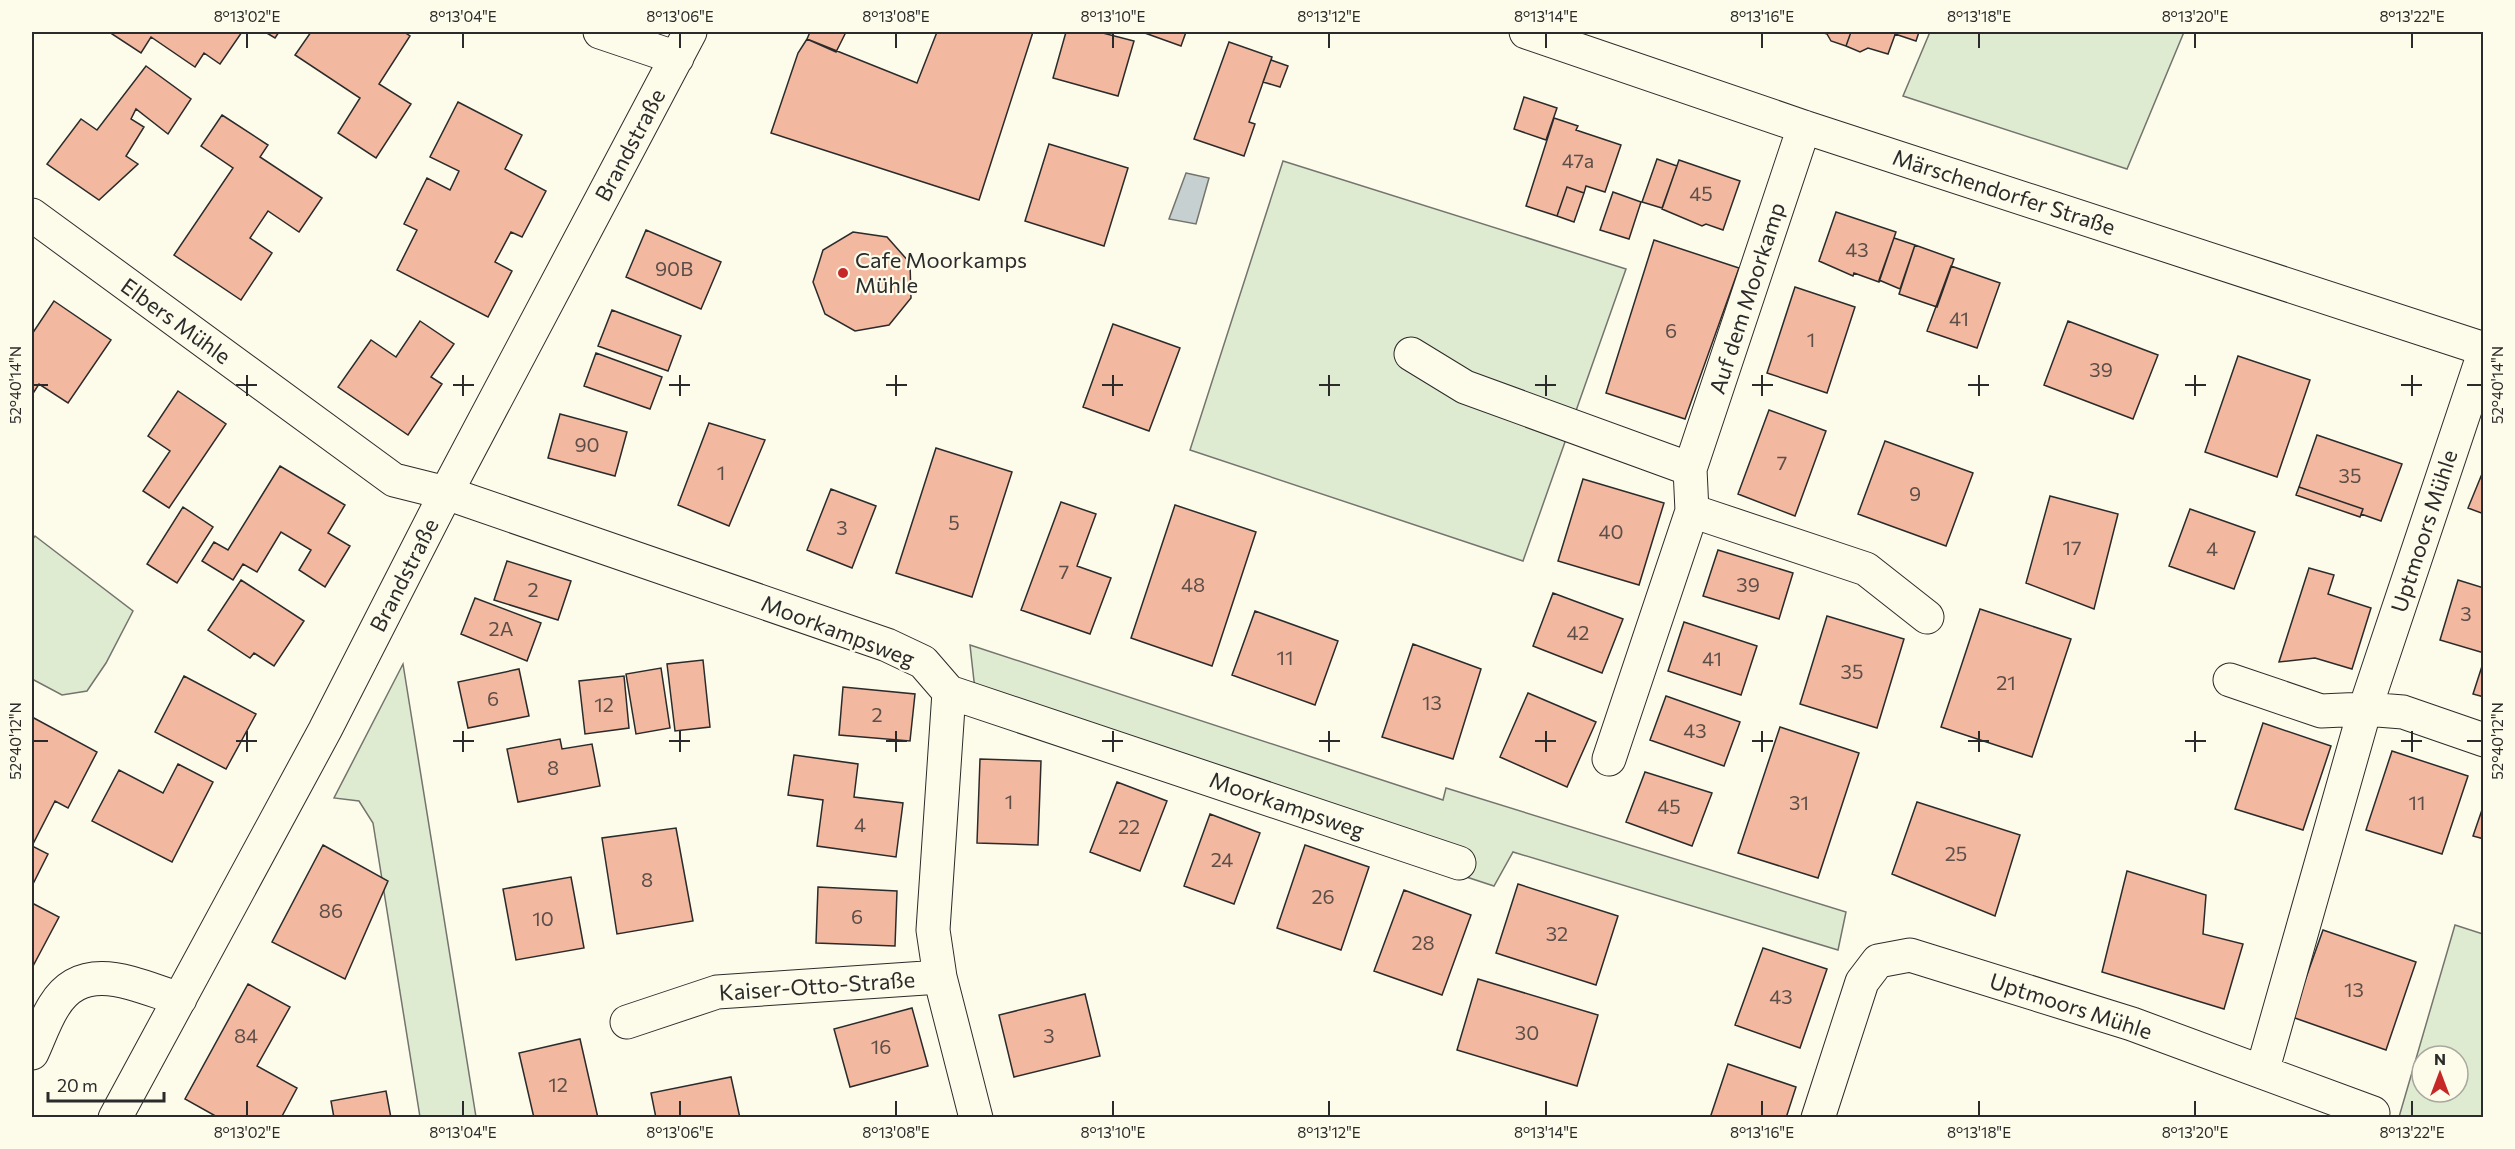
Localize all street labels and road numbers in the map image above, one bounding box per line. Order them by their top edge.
street label: Brandstraße [589,84,670,206]
street label: Märschendorfer Straße [1889,143,2119,240]
street label: Auf dem Moorkamp [1703,199,1790,397]
street label: Elbers Mühle [116,272,236,369]
street label: Uptmoors Mühle [2385,446,2462,615]
street label: Brandstraße [363,514,444,636]
street label: Moorkampsweg [758,589,919,672]
street label: Moorkampsweg [1206,765,1368,844]
street label: Kaiser-Otto-Straße [718,965,916,1006]
street label: Uptmoors Mühle [1987,967,2156,1044]

